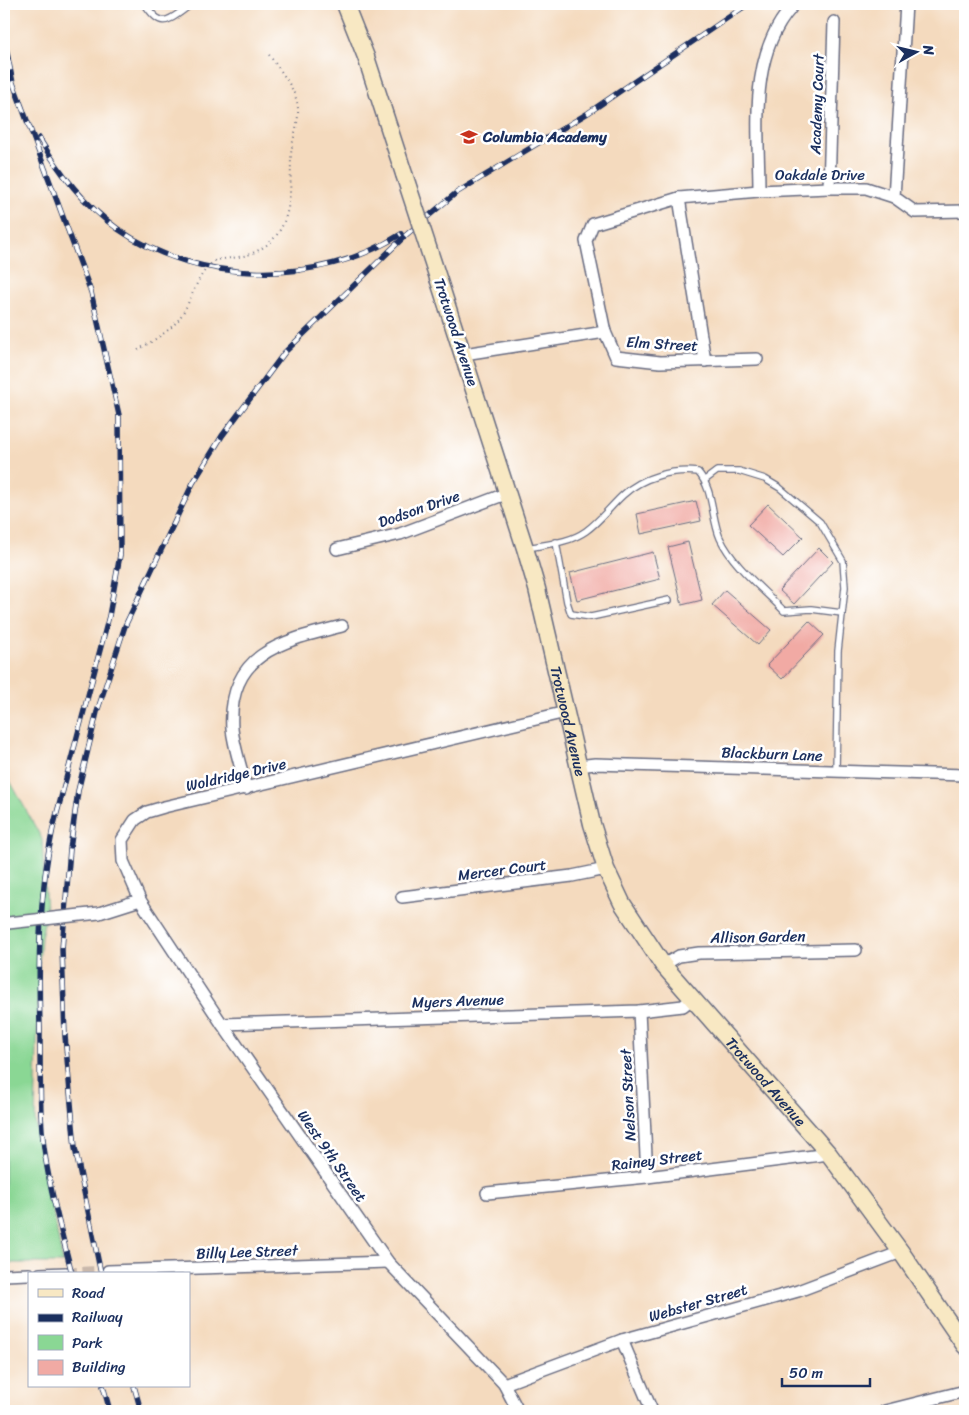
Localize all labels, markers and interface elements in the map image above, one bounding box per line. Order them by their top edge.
north arrow [892,28,942,78]
text: N [915,43,941,57]
street label: Academy Court [802,52,832,156]
place label: Columbia Academy [482,124,608,150]
school or university icon: Columbia Academy [459,127,479,147]
street label: Oakdale Drive [775,162,865,188]
street label: Trotwood Avenue [426,274,486,390]
street label: Elm Street [626,329,699,359]
street label: Dodson Drive [375,483,464,535]
street label: Trotwood Avenue [542,663,593,779]
street label: Blackburn Lane [721,739,823,769]
street label: Woldridge Drive [183,751,289,799]
street label: Mercer Court [456,852,548,888]
street label: Allison Garden [709,923,806,951]
street label: Myers Avenue [411,986,505,1016]
street label: Trotwood Avenue [719,1031,812,1133]
street label: Nelson Street [613,1047,643,1142]
street label: West 9th Street [290,1104,374,1208]
street label: Rainey Street [610,1141,704,1178]
street label: Billy Lee Street [196,1237,299,1267]
legend [28,1272,190,1388]
street label: Webster Street [645,1276,751,1330]
text: Road [72,1280,105,1306]
text: Railway [72,1304,123,1330]
text: Park [72,1330,103,1356]
text: Building [72,1354,126,1380]
scale bar [782,1355,869,1387]
text: 50 m [789,1360,824,1386]

